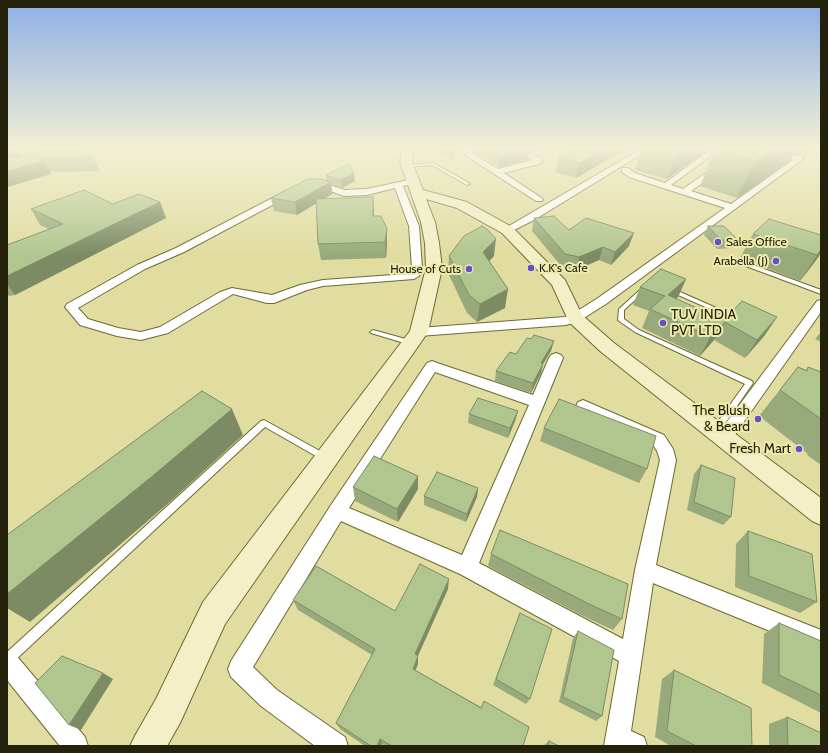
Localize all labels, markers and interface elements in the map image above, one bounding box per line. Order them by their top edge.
place label: Sales Office [726,235,787,249]
marker: Sales Office [713,237,723,247]
place label: Arabella (J) [713,254,768,268]
marker: Arabella (J) [771,256,781,266]
place label: K.K's Cafe [539,261,588,275]
place label: House of Cuts [390,262,461,276]
marker: K.K's Cafe [526,263,536,273]
marker: House of Cuts [464,264,474,274]
place label: TUV INDIA PVT LTD [671,307,736,340]
marker: TUV INDIA PVT LTD [658,318,668,328]
place label: The Blush & Beard [692,403,750,436]
marker: The Blush & Beard [753,414,763,424]
place label: Fresh Mart [729,441,791,457]
marker: Fresh Mart [794,444,804,454]

